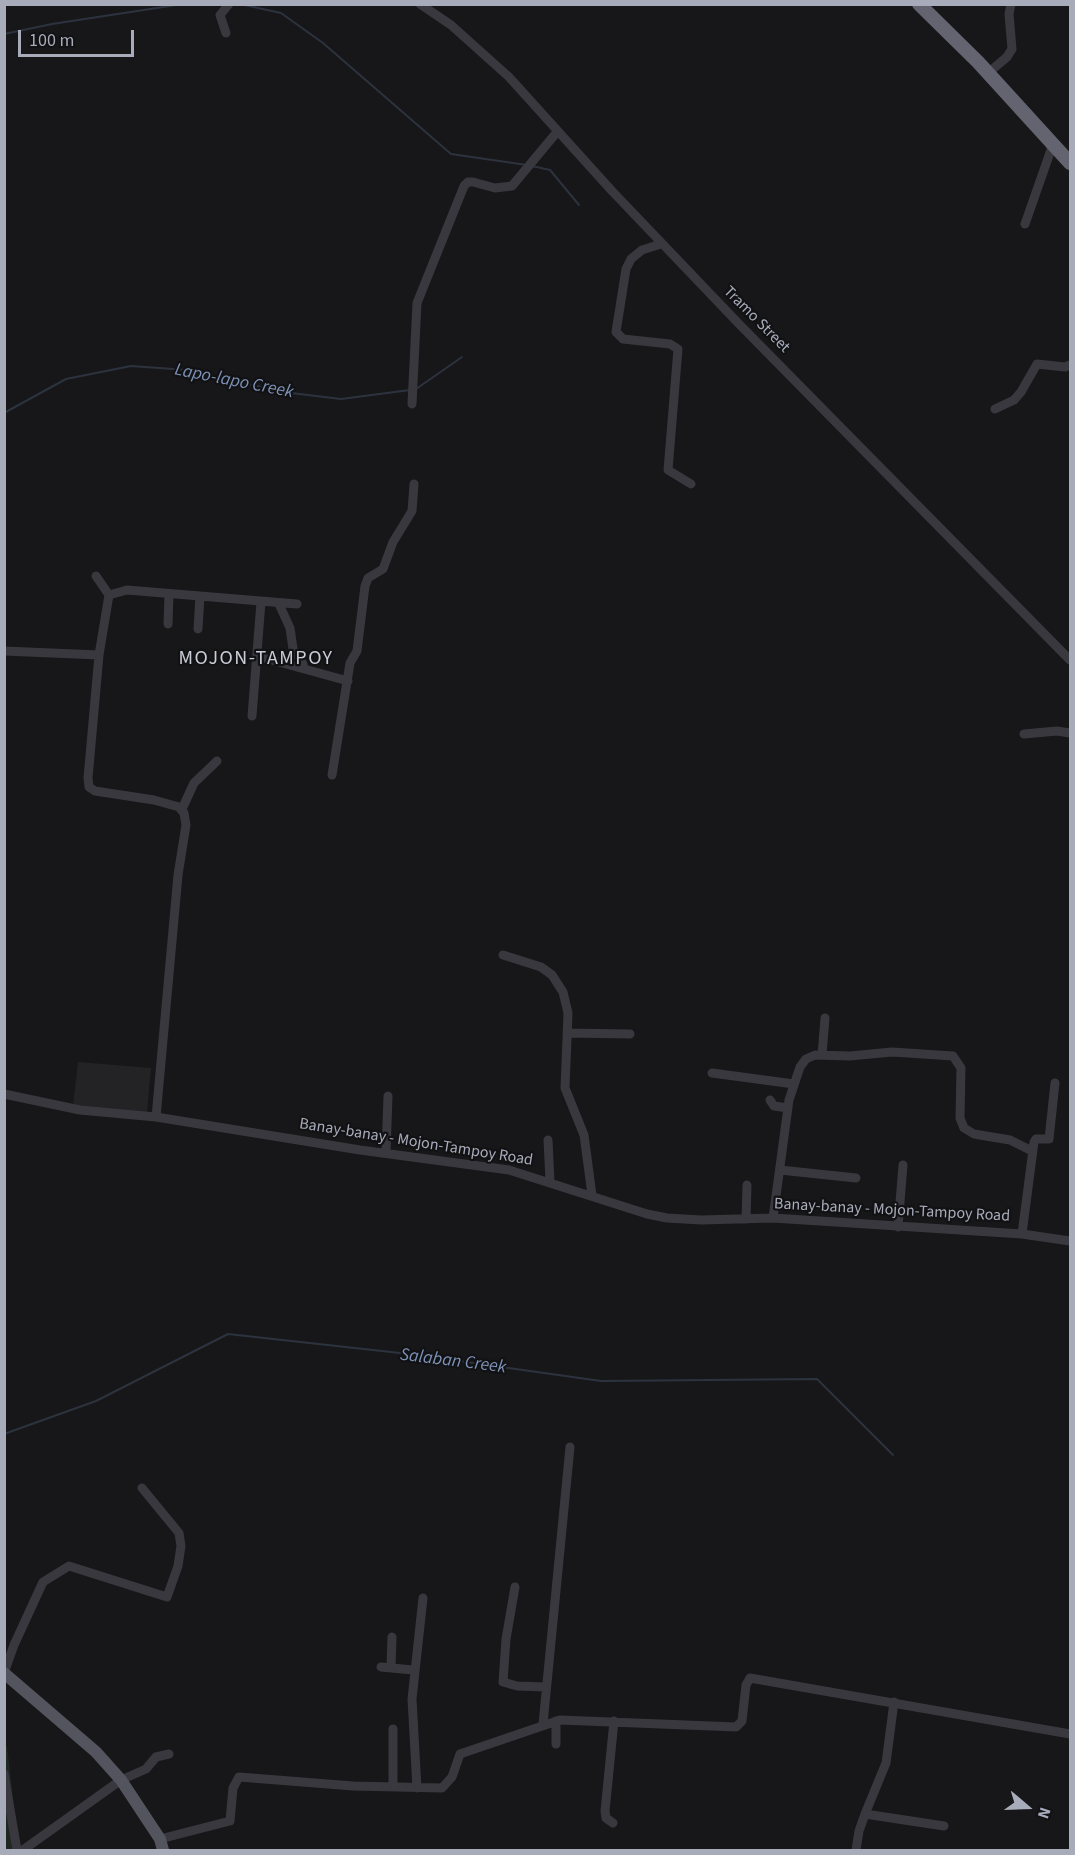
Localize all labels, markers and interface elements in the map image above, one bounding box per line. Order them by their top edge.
scale bar [21,18,136,56]
text: 100 m [29,28,74,53]
street label: Tramo Street [719,283,793,357]
water label: Lapo-lapo Creek [173,360,295,404]
district label: MOJON-TAMPOY [178,648,334,672]
street label: Banay-banay - Mojon-Tampoy Road [298,1115,534,1171]
street label: Banay-banay - Mojon-Tampoy Road [774,1195,1010,1227]
water label: Salaban Creek [399,1345,507,1379]
north arrow [997,1777,1057,1837]
text: N [1032,1804,1056,1821]

